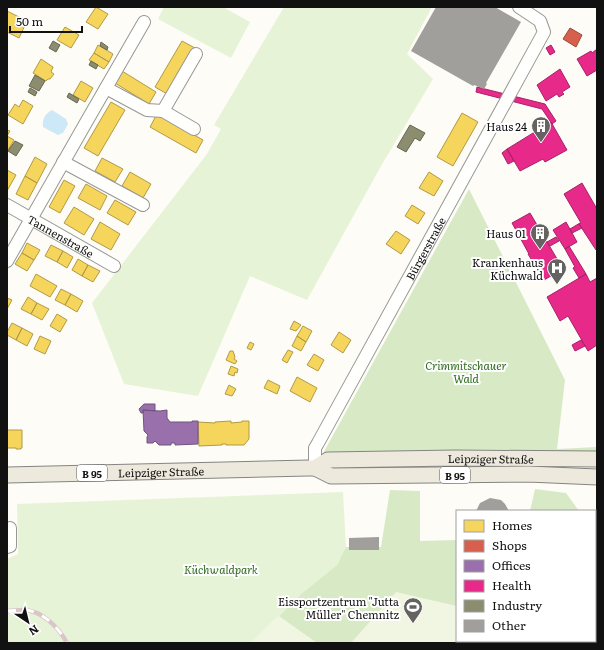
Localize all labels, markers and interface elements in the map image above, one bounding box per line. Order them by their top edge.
scale bar [10,8,82,34]
text: 50 m [16,12,43,30]
building icon: Haus 24 [530,115,552,143]
place label: Haus 24 [486,118,527,134]
street label: Tannenstraße [25,210,97,261]
street label: Bürgerstraße [401,214,449,283]
building icon: Haus 01 [529,222,551,250]
place label: Haus 01 [486,225,527,241]
place label: Krankenhaus Küchwald [472,254,543,283]
hospital icon: Krankenhaus Küchwald [546,257,568,285]
park label: Crimmitschauer Wald [425,357,507,386]
street label: Leipziger Straße [447,450,534,467]
street label: Leipziger Straße [118,462,204,480]
road number: B 95 [77,465,107,481]
road number: B 95 [440,467,470,483]
legend [456,510,596,642]
text: Homes [492,516,532,534]
text: Shops [492,536,527,554]
text: Offices [492,556,531,574]
park label: Küchwaldpark [184,561,258,577]
text: Health [492,576,531,594]
place label: Eissportzentrum "Jutta Müller" Chemnitz [278,593,400,622]
sports icon: Eissportzentrum "Jutta Müller" Chemnitz [402,596,424,624]
text: Industry [492,596,542,614]
north arrow [8,602,48,642]
text: Other [492,616,526,634]
text: N [26,622,43,640]

